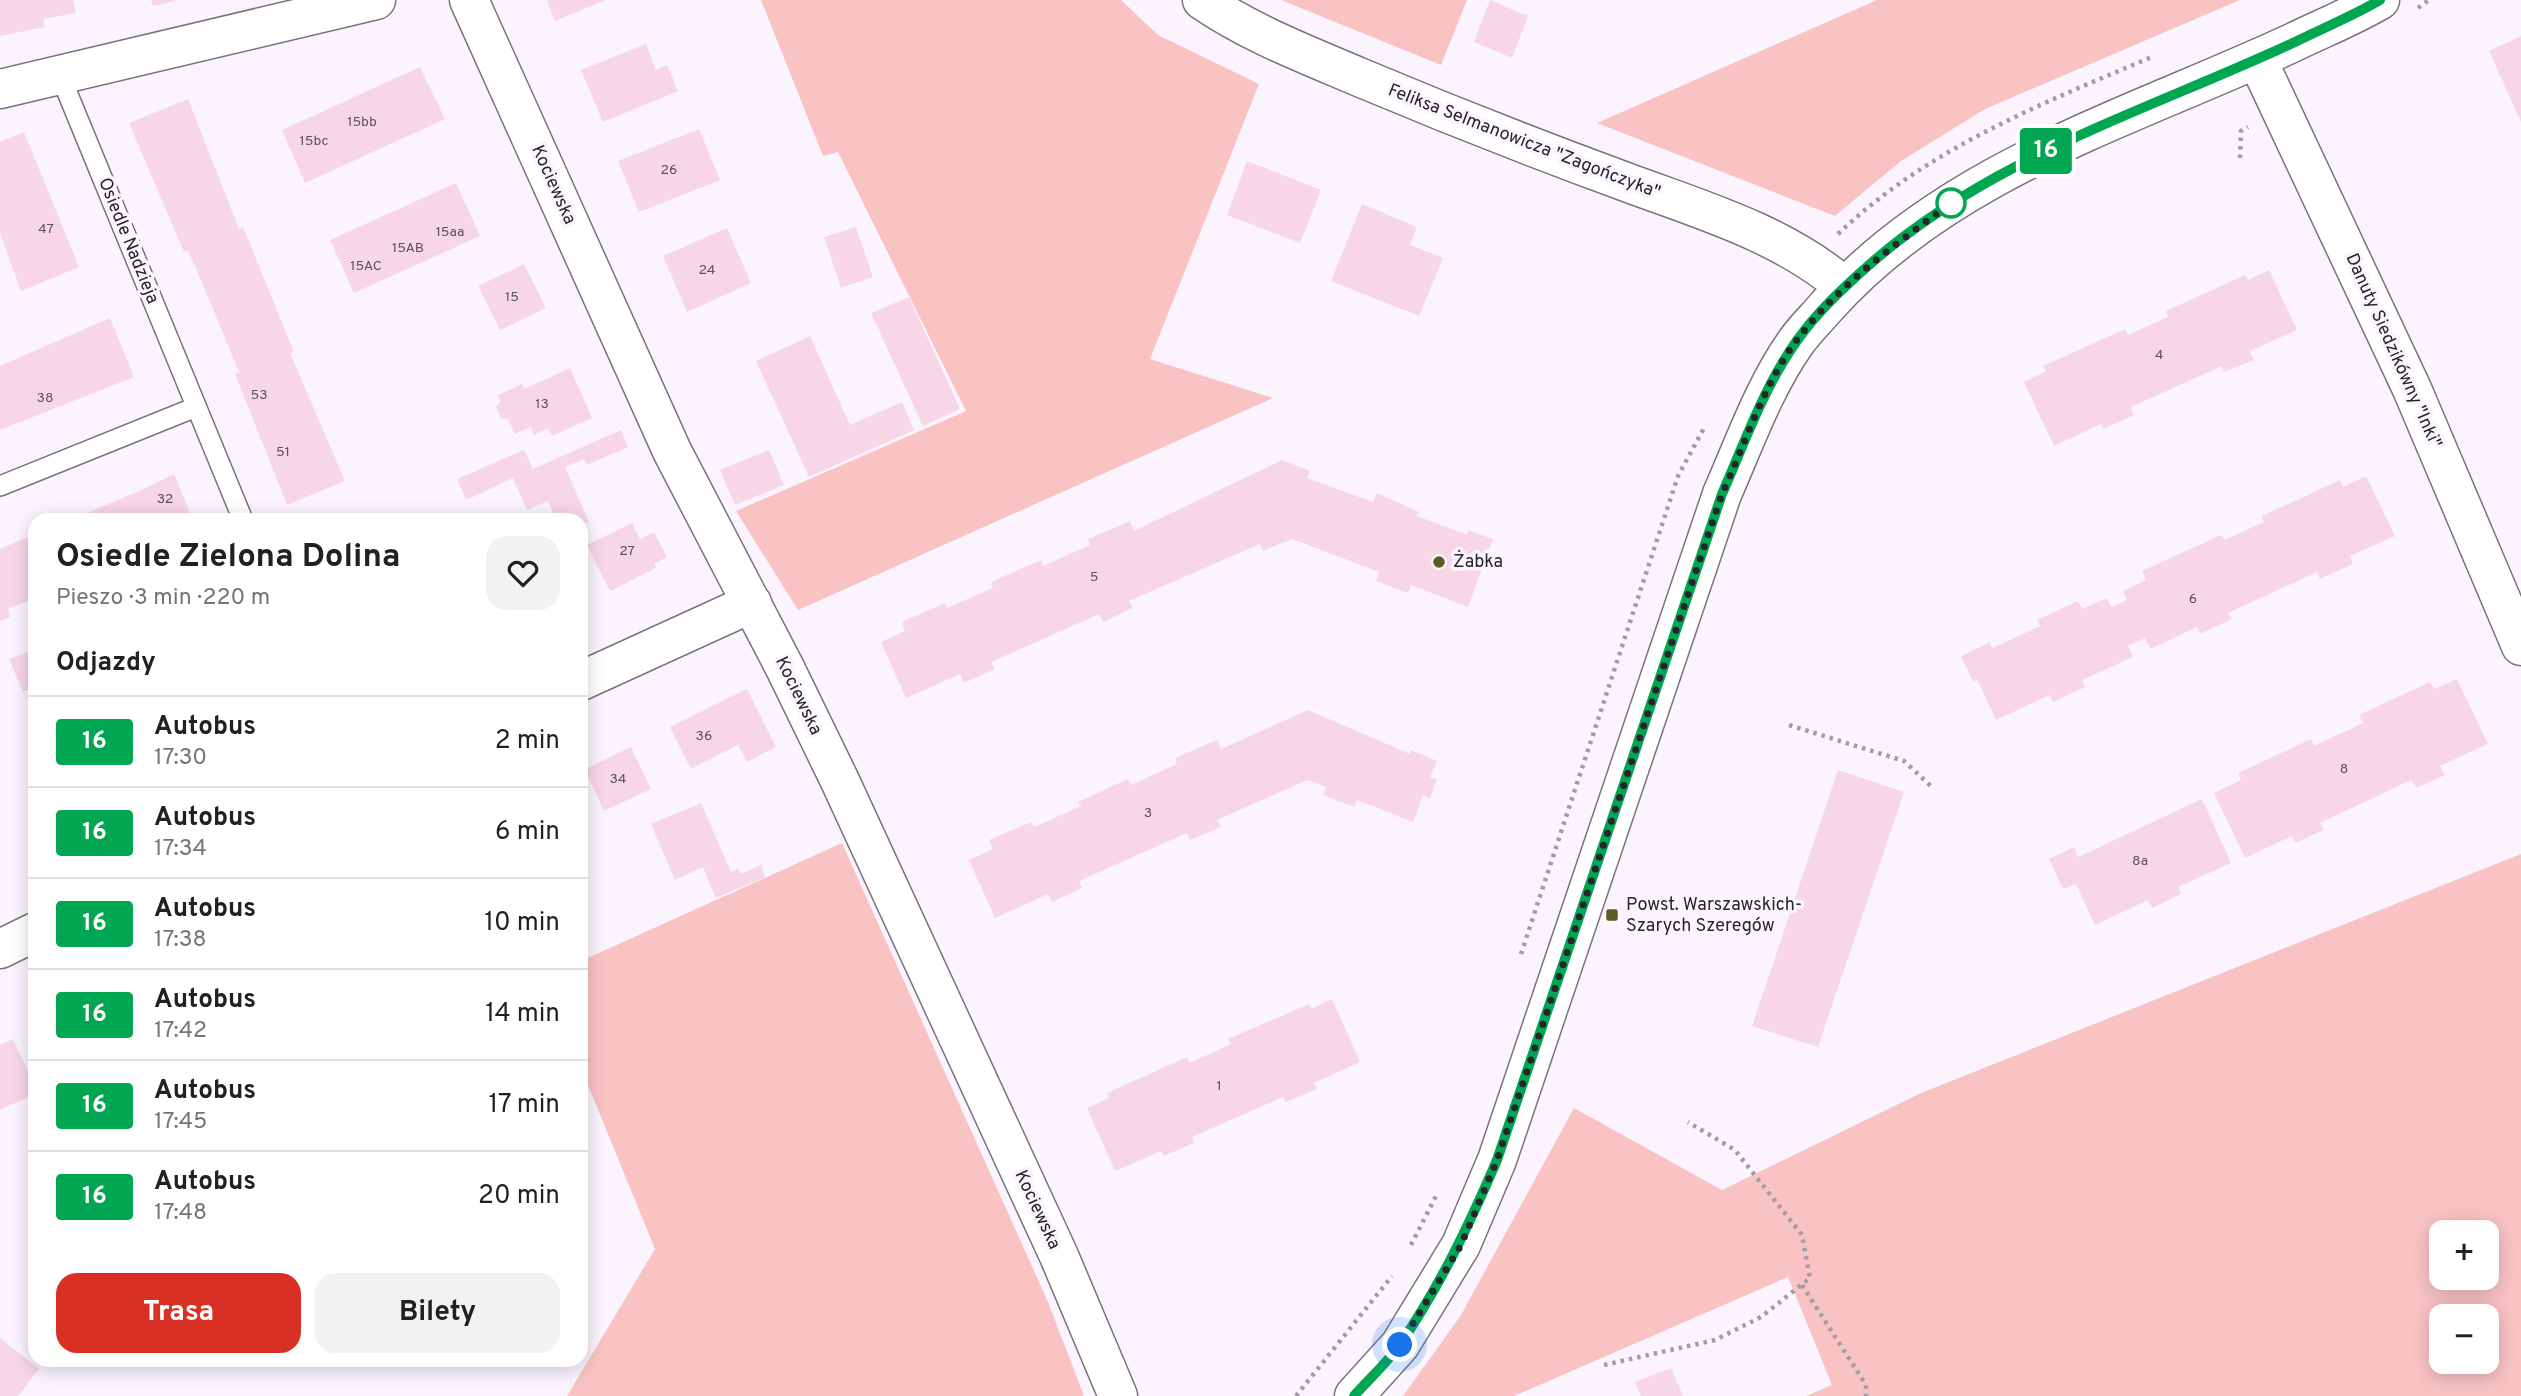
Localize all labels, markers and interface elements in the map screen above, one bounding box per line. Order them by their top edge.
street label: Feliksa Selmanowicza "Zagończyka" [1384,79,1664,205]
house number: 15bb [347,114,377,131]
line badge: 16 [2014,128,2078,174]
house number: 15bc [299,133,329,150]
text: 16 [2034,136,2058,166]
street label: Kociewska [525,142,581,228]
house number: 26 [661,162,677,179]
street label: Osiedle Nadzieja [92,175,164,307]
unlabelled marker [1936,188,1966,218]
house number: 47 [38,221,54,238]
house number: 15aa [436,224,464,241]
house number: 15AB [392,240,424,257]
street label: Danuty Siedzikówny "Inki" [2340,250,2446,452]
house number: 15AC [350,258,382,275]
house number: 24 [698,262,716,279]
house number: 15 [505,289,519,306]
house number: 4 [2155,347,2163,364]
house number: 53 [250,387,268,404]
house number: 38 [37,390,53,407]
house number: 13 [535,396,549,413]
house number: 51 [276,444,290,461]
house number: 32 [157,491,173,508]
button: heart [486,536,560,610]
text: Osiedle Zielona Dolina [56,537,400,579]
house number: 27 [619,543,635,560]
place label: Żabka [1453,549,1503,574]
marker: Żabka [1431,554,1447,570]
house number: 5 [1090,569,1098,586]
text: Pieszo · 3 min · 220 m [56,584,270,613]
house number: 6 [2189,591,2197,608]
text: Odjazdy [56,647,156,680]
street label: Kociewska [769,653,827,739]
text: Autobus [154,711,256,744]
text: 2 min [495,725,560,758]
text: 16 [82,727,107,757]
house number: 36 [696,728,712,745]
text: 17:30 [154,744,207,773]
house number: 8 [2340,761,2348,778]
house number: 34 [609,771,627,788]
text: Autobus [154,802,256,835]
house number: 3 [1144,805,1152,822]
text: 6 min [495,816,560,849]
text: 16 [82,818,107,848]
text: 17:34 [154,835,207,864]
house number: 8a [2132,853,2148,870]
text: Autobus [154,893,256,926]
place label: Powst. Warszawskich- Szarych Szeregów [1626,894,1802,938]
text: 10 min [484,907,560,940]
marker: Powst. Warszawskich- Szarych Szeregów [1604,907,1620,923]
text: 16 [82,909,107,939]
text: 17:38 [154,926,207,955]
text: Autobus [154,984,256,1017]
text: 14 min [485,998,560,1031]
text: 16 [82,1000,107,1030]
text: 17:42 [154,1017,207,1046]
text: Autobus [154,1075,256,1108]
house number: 1 [1216,1078,1222,1095]
text: 17 min [488,1089,560,1122]
text: 16 [82,1091,107,1121]
text: 17:45 [154,1108,207,1137]
text: Autobus [154,1166,256,1199]
street label: Kociewska [1009,1167,1065,1253]
text: 20 min [478,1180,560,1213]
text: 16 [82,1182,107,1212]
text: 17:48 [154,1199,207,1228]
map controls [2429,1220,2499,1374]
button: + [2429,1220,2499,1290]
button: Trasa [56,1273,301,1353]
button: Bilety [315,1273,560,1353]
button: − [2429,1304,2499,1374]
your location [1382,1327,1417,1362]

